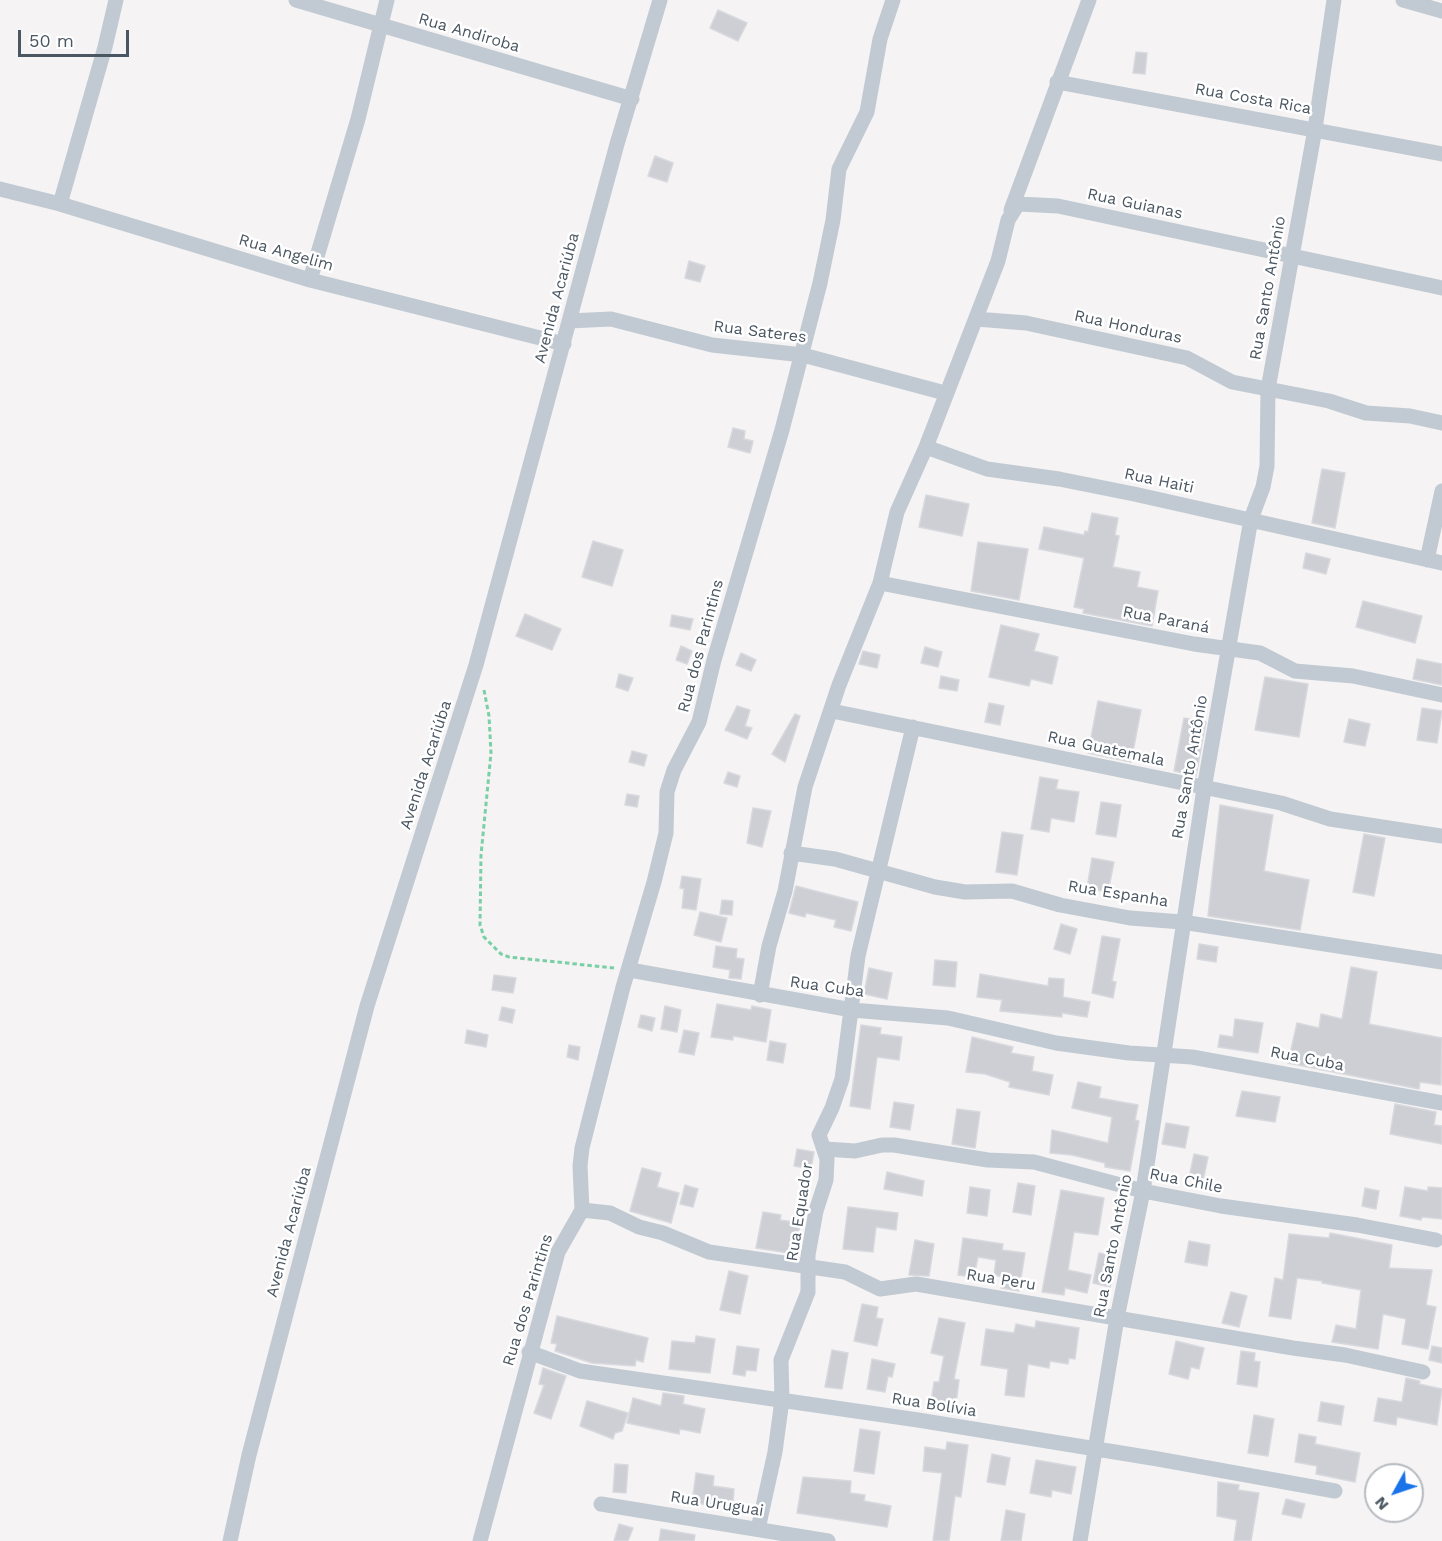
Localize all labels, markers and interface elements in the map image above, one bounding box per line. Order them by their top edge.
street label: Rua Andiroba [416,9,522,57]
scale bar [21,18,132,56]
text: 50 m [29,30,74,51]
street label: Rua Costa Rica [1193,79,1313,119]
street label: Rua Guianas [1086,185,1184,223]
street label: Rua Santo Antônio [1246,214,1290,362]
street label: Rua Angelim [237,230,335,276]
street label: Avenida Acariúba [530,231,584,365]
street label: Rua Honduras [1072,306,1184,348]
street label: Rua Sateres [712,317,808,347]
street label: Rua Haiti [1122,464,1196,498]
street label: Rua dos Parintins [674,577,728,715]
street label: Rua Paraná [1121,602,1211,638]
street label: Rua Santo Antônio [1168,693,1212,841]
street label: Avenida Acariúba [396,698,456,832]
street label: Rua Guatemala [1046,727,1166,771]
street label: Rua Espanha [1066,877,1170,911]
street label: Rua Cuba [789,972,865,1002]
street label: Rua Cuba [1268,1042,1346,1076]
street label: Rua Equador [783,1161,817,1263]
street label: Avenida Acariúba [262,1165,316,1299]
street label: Rua Chile [1148,1165,1224,1197]
street label: Rua Santo Antônio [1090,1173,1136,1319]
street label: Rua dos Parintins [499,1232,557,1368]
street label: Rua Peru [965,1265,1037,1295]
street label: Rua Bolívia [890,1389,978,1421]
north arrow [1364,1463,1424,1523]
street label: Rua Uruguai [669,1487,765,1521]
text: N [1370,1493,1392,1514]

